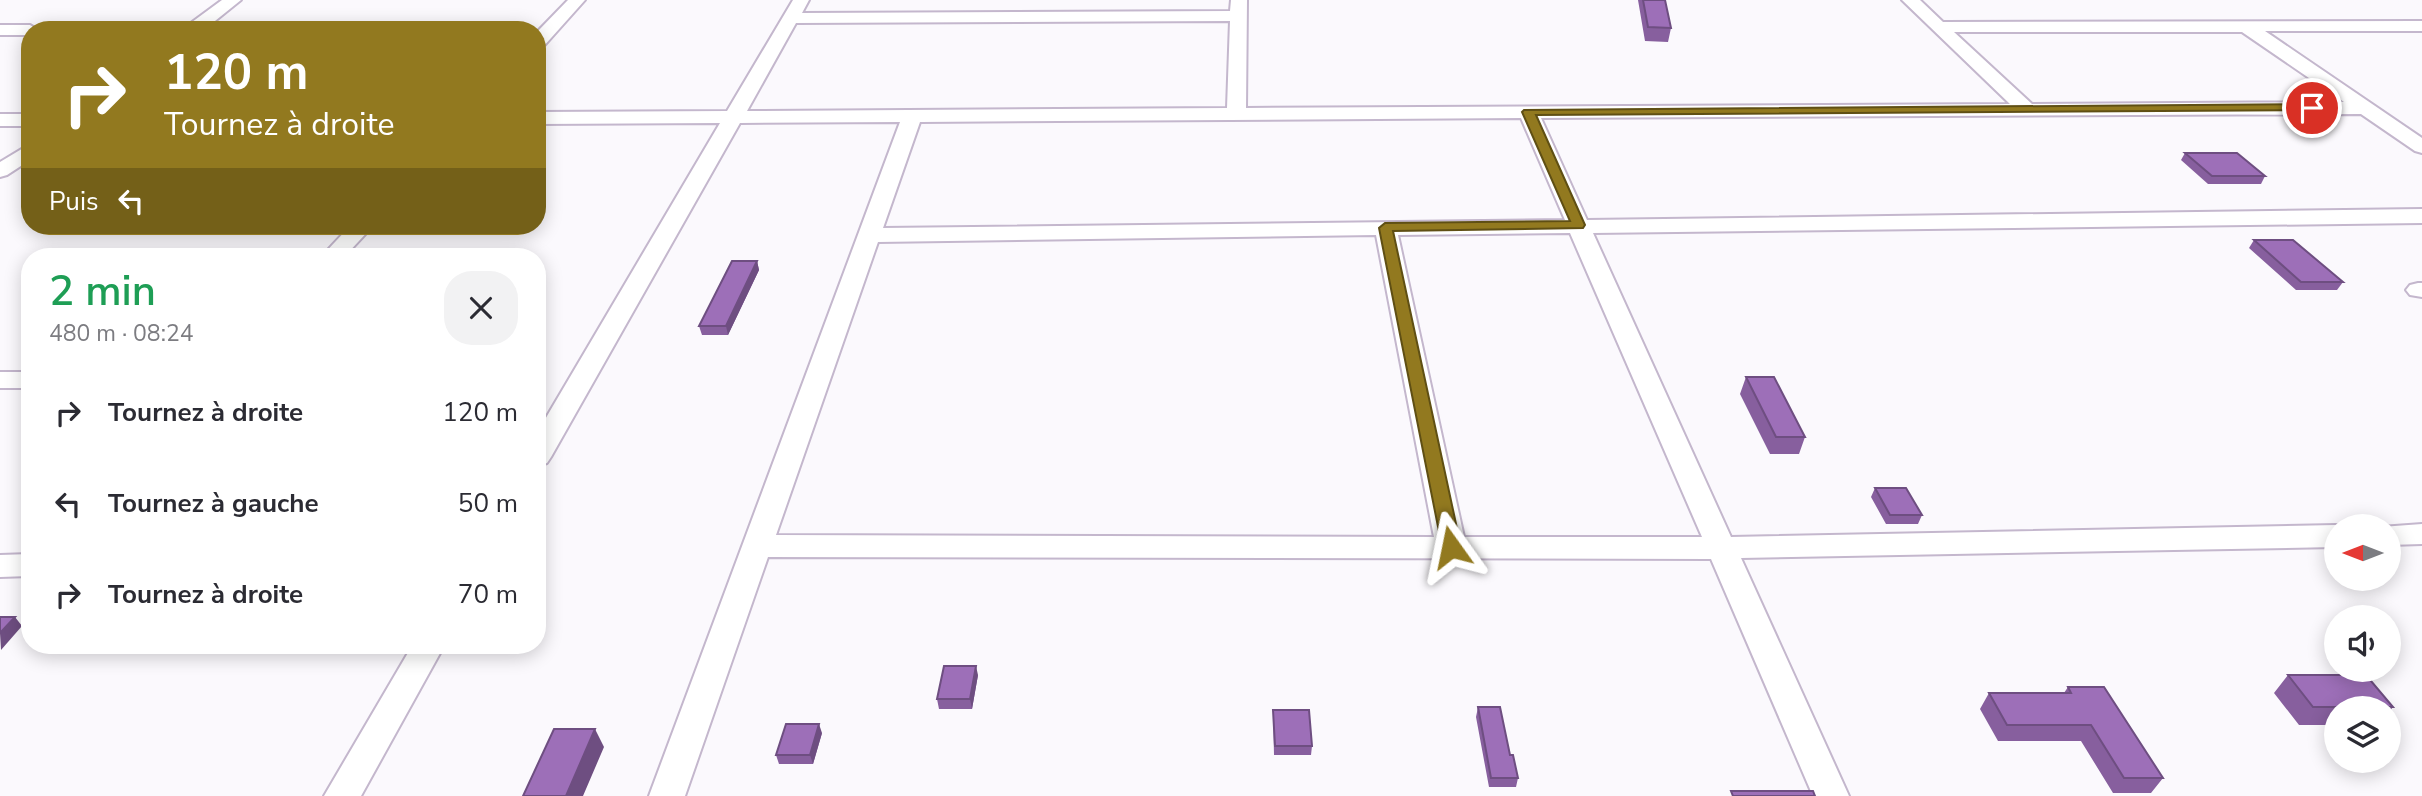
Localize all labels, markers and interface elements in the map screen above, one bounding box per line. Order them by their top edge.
text: 120 m [164,39,308,106]
icon: right [49,49,140,140]
pin [2282,78,2342,138]
icon: arrive [2293,89,2331,127]
text: Tournez à droite [164,103,395,146]
icon: left [112,182,150,220]
text: Puis [49,184,98,219]
text: 2 min [49,263,156,320]
button: close [444,271,518,345]
text: 480 m · 08:24 [49,318,194,349]
icon: right [49,394,87,432]
text: Tournez à droite [108,395,303,430]
text: 120 m [442,395,518,430]
icon: left [49,485,87,523]
text: Tournez à gauche [108,486,319,521]
text: 50 m [458,486,518,521]
position arrow [1414,510,1488,584]
north arrow [2324,514,2401,592]
map controls [2324,514,2401,773]
icon: right [49,576,87,614]
text: Tournez à droite [108,577,303,612]
text: 70 m [458,577,518,612]
button: sound [2324,605,2401,682]
button: layers [2324,696,2401,773]

